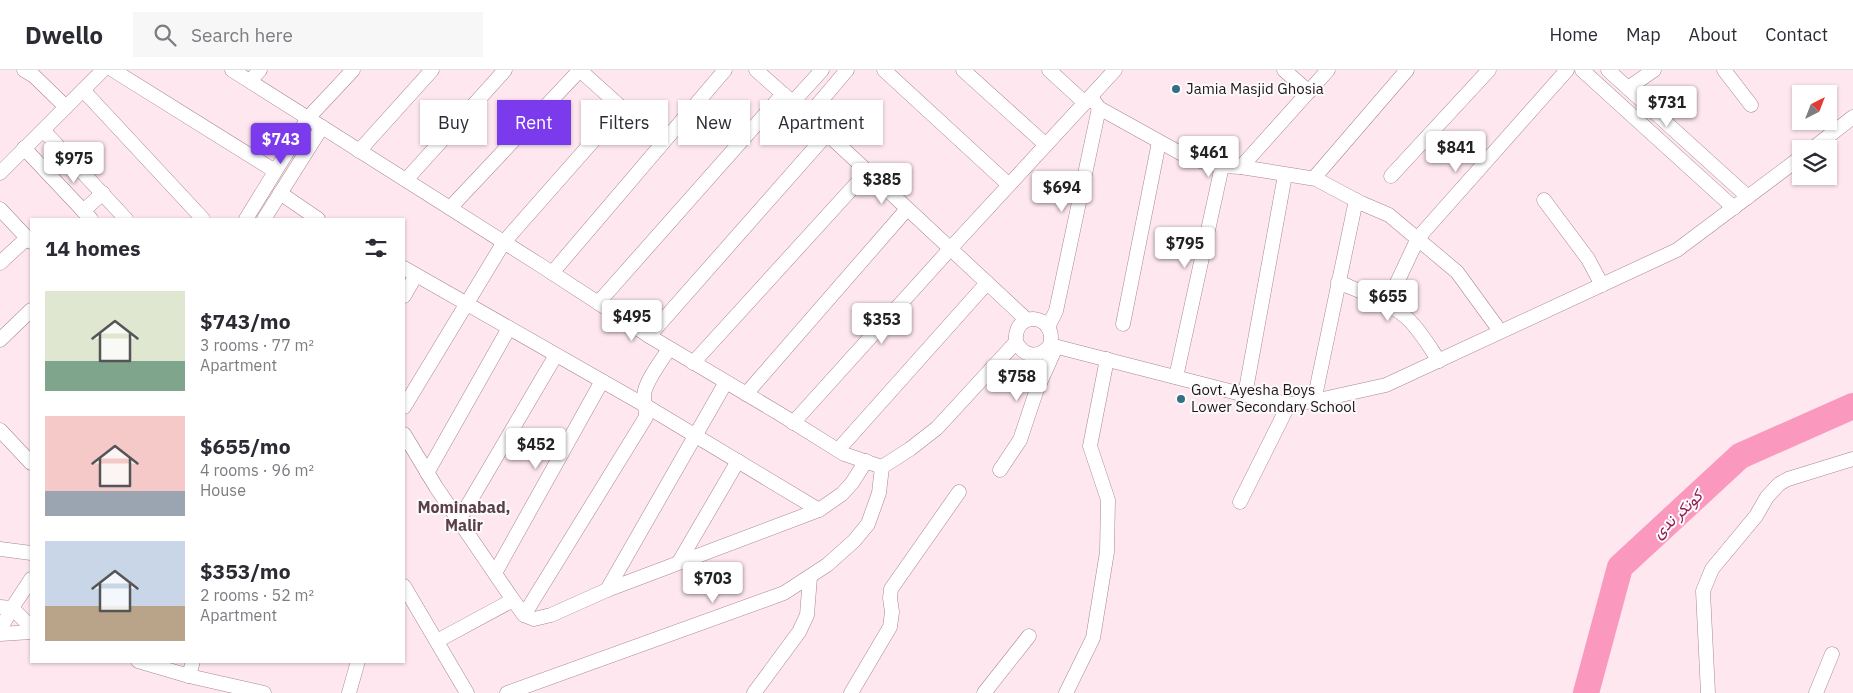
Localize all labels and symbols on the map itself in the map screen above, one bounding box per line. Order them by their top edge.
place label: Jamia Masjid Ghosia [1186,79,1324,98]
marker: Jamia Masjid Ghosia [1170,83,1182,95]
pin: $731 [1637,85,1697,128]
north arrow [1792,85,1838,130]
pin: $743 [251,122,311,165]
pin: $841 [1426,131,1486,173]
pin: $461 [1179,136,1239,178]
pin: $975 [44,142,104,184]
pin: $385 [852,162,912,205]
pin: $694 [1032,170,1092,213]
pin: $795 [1155,226,1215,269]
pin: $655 [1358,280,1418,322]
pin: $495 [602,300,662,342]
pin: $353 [852,302,912,345]
pin: $758 [987,360,1047,402]
place label: Govt. Ayesha Boys Lower Secondary School [1191,380,1356,416]
marker: Govt. Ayesha Boys Lower Secondary School [1175,393,1187,405]
pin: $452 [506,428,566,470]
water label: کونکر ندی [1648,484,1709,543]
district label: Mominabad, Malir [417,497,511,535]
pin: $703 [683,562,743,604]

